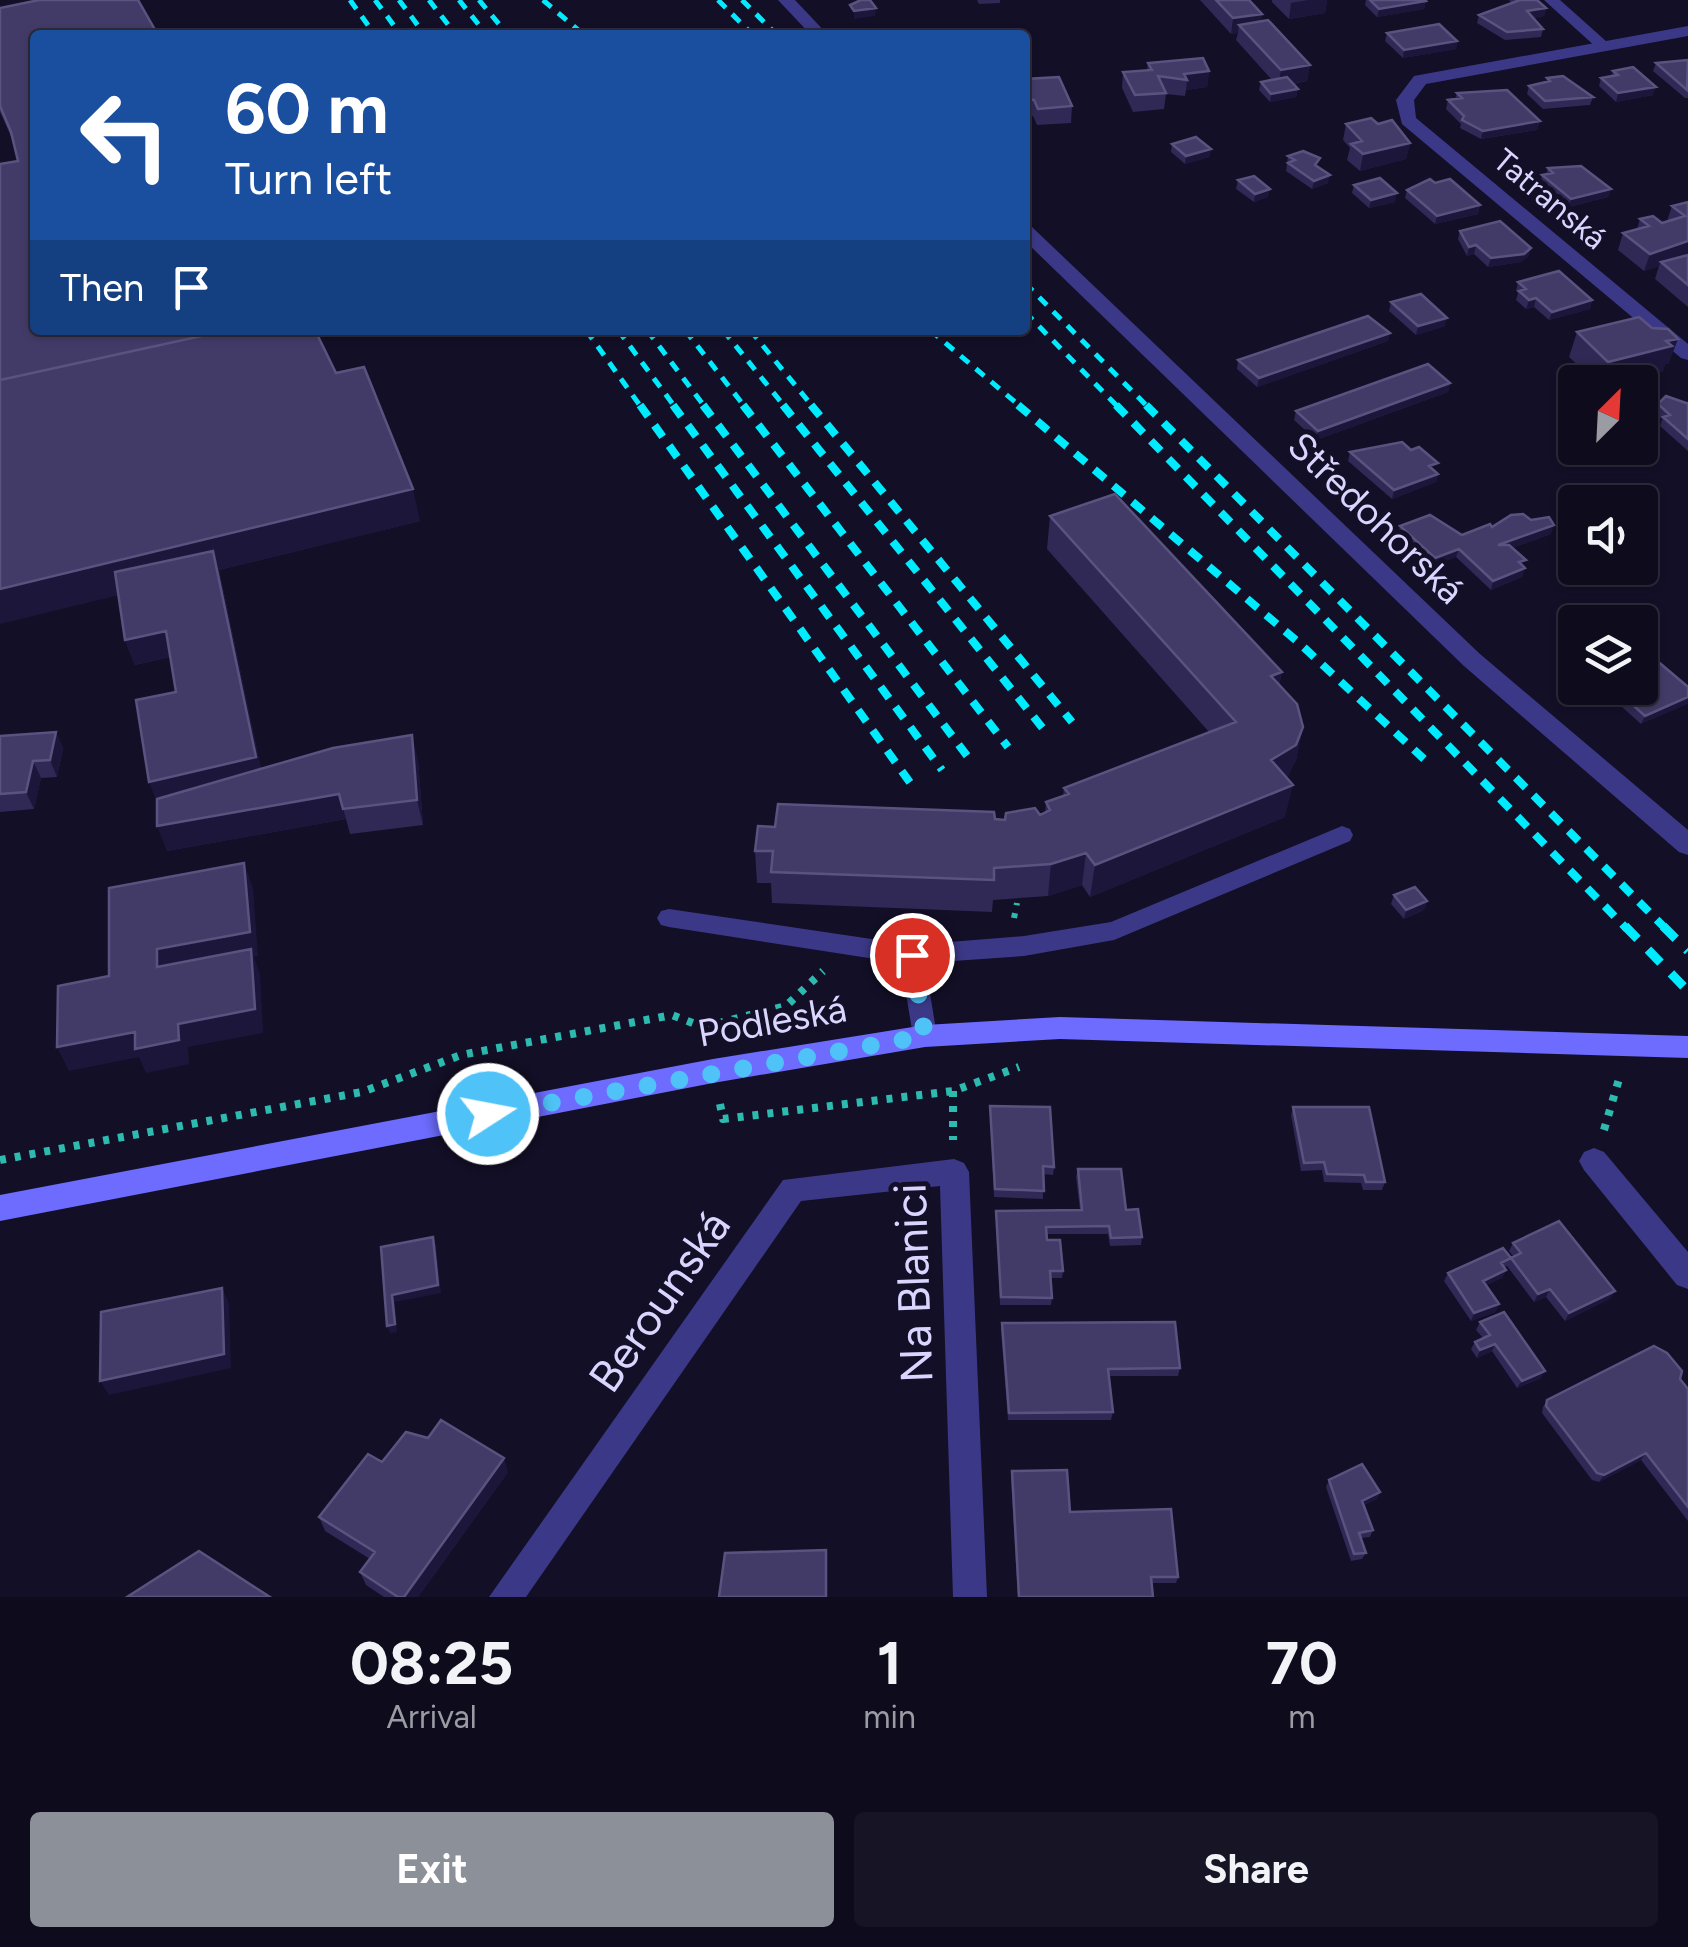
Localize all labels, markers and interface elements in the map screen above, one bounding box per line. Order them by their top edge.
text: 60 m [225,66,389,151]
icon: left [60,70,190,200]
street label: Tatranská [1486,141,1614,257]
text: Turn left [225,151,392,205]
icon: arrive [164,260,219,315]
text: Then [60,265,144,311]
north arrow [1558,365,1658,465]
map controls [1558,365,1658,705]
street label: Středohorská [1278,423,1474,613]
button: sound [1558,485,1658,585]
button: layers [1558,605,1658,705]
pin [870,913,955,998]
icon: arrive [885,928,940,983]
street label: Podleská [694,985,850,1057]
position arrow [436,1062,540,1166]
street label: Na Blanici [883,1182,943,1384]
street label: Berounská [577,1200,741,1402]
text: 08:25 [350,1627,513,1699]
text: 1 [877,1627,902,1699]
text: 70 [1266,1627,1338,1699]
text: Arrival [386,1698,477,1736]
text: min [863,1698,916,1736]
text: m [1288,1698,1315,1736]
button: Exit [30,1812,834,1927]
button: Share [854,1812,1658,1927]

